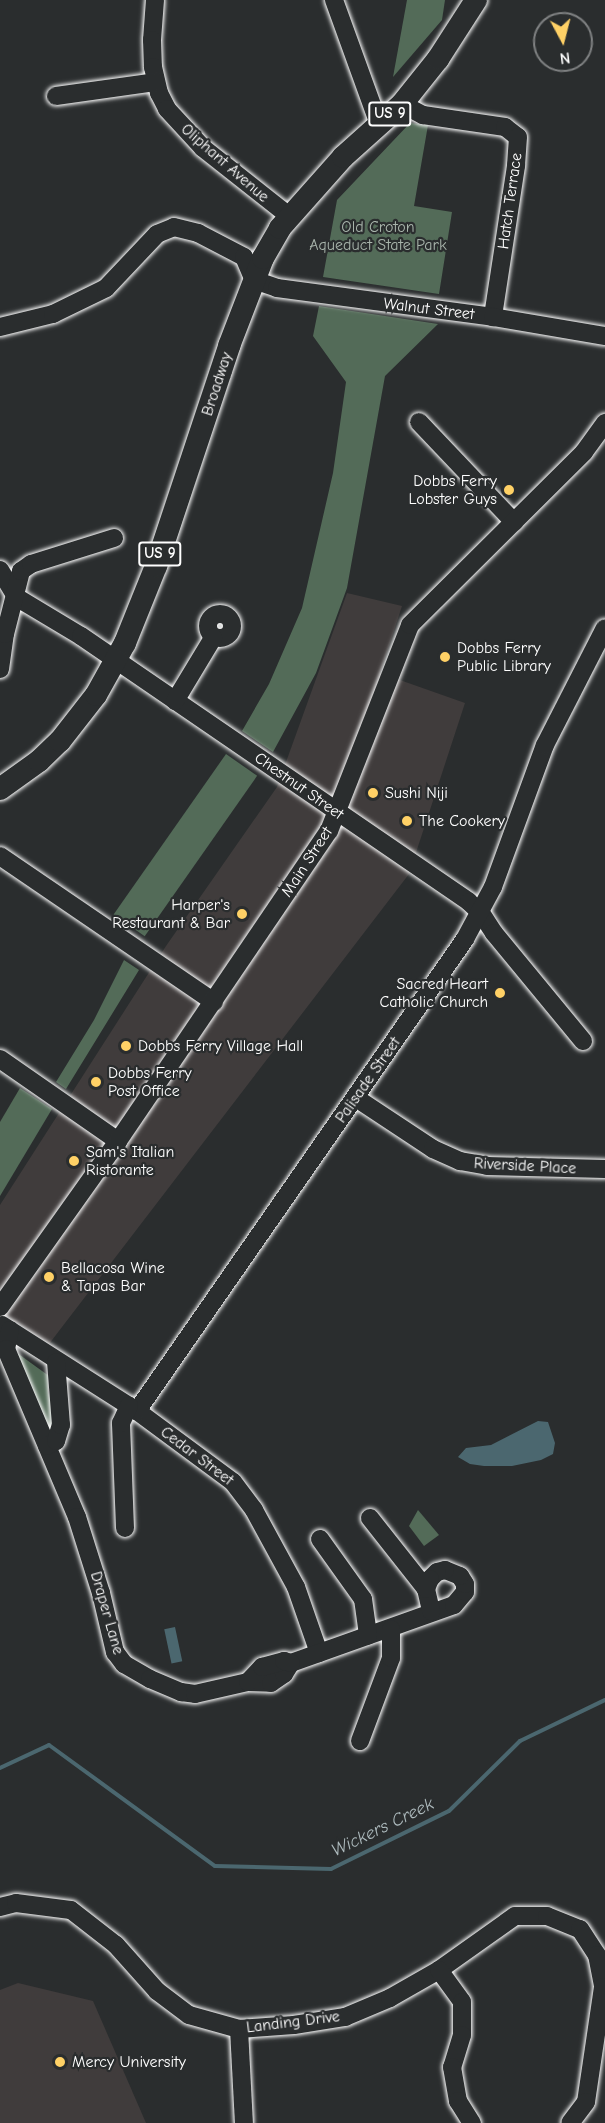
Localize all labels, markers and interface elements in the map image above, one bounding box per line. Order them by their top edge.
north arrow [533,12,593,72]
text: N [559,48,571,67]
road number: US 9 [368,102,412,126]
street label: Oliphant Avenue [177,120,273,206]
street label: Hatch Terrace [494,152,526,250]
park label: Old Croton Aqueduct State Park [309,217,447,255]
street label: Walnut Street [382,294,476,324]
street label: Broadway [198,350,236,418]
place label: Dobbs Ferry Lobster Guys [408,471,497,509]
marker: Dobbs Ferry Lobster Guys [502,483,516,497]
road number: US 9 [138,542,182,566]
place label: Dobbs Ferry Public Library [457,638,551,676]
marker: Dobbs Ferry Public Library [438,650,452,664]
street label: Chestnut Street [251,748,347,824]
place label: Sushi Niji [385,783,448,803]
marker: Sushi Niji [366,786,380,800]
place label: The Cookery [419,811,505,831]
marker: The Cookery [400,814,414,828]
street label: Main Street [277,823,337,901]
place label: Harper's Restaurant & Bar [112,895,230,933]
marker: Harper's Restaurant & Bar [235,907,249,921]
place label: Sacred Heart Catholic Church [379,974,488,1012]
marker: Sacred Heart Catholic Church [493,986,507,1000]
street label: Palisade Street [331,1033,405,1127]
place label: Dobbs Ferry Village Hall [138,1036,303,1056]
marker: Dobbs Ferry Village Hall [119,1039,133,1053]
place label: Dobbs Ferry Post Office [108,1063,192,1101]
marker: Dobbs Ferry Post Office [89,1075,103,1089]
place label: Sam's Italian Ristorante [86,1142,174,1180]
marker: Sam's Italian Ristorante [67,1154,81,1168]
street label: Riverside Place [473,1154,577,1178]
place label: Bellacosa Wine & Tapas Bar [61,1258,165,1296]
marker: Bellacosa Wine & Tapas Bar [42,1270,56,1284]
street label: Cedar Street [157,1422,237,1490]
street label: Draper Lane [86,1569,128,1657]
water label: Wickers Creek [328,1794,438,1862]
street label: Landing Drive [245,2007,341,2037]
place label: Mercy University [72,2052,186,2072]
marker: Mercy University [53,2055,67,2069]

